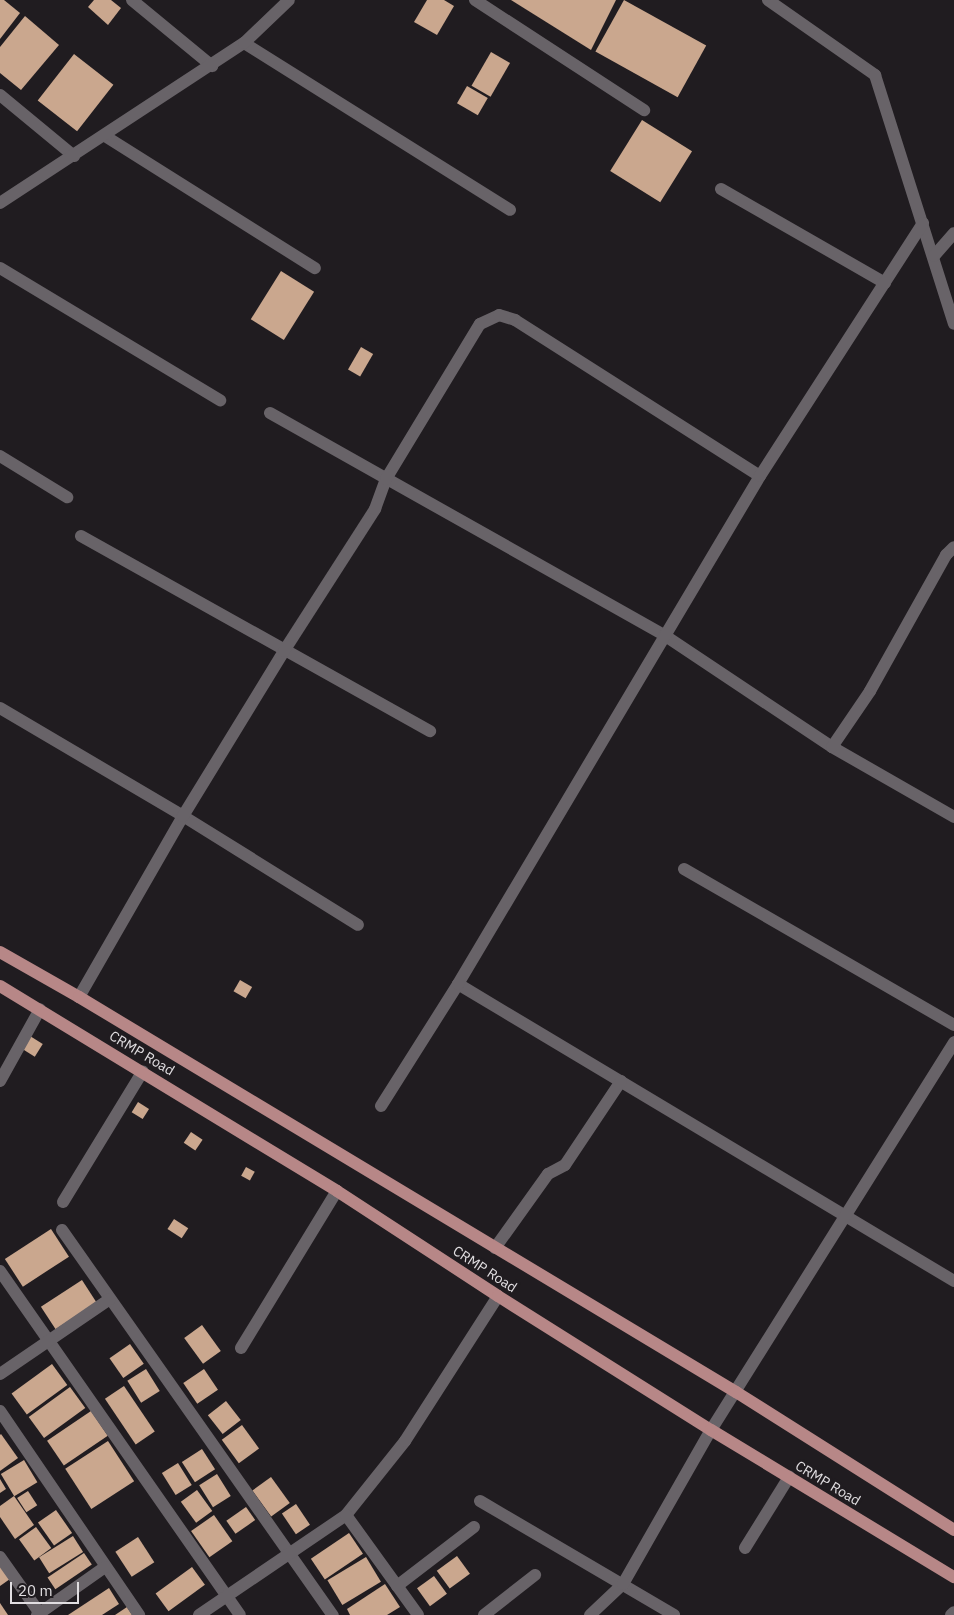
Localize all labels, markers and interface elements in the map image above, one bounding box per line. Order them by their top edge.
street label: CRMP Road [106,1027,178,1079]
street label: CRMP Road [450,1242,520,1296]
street label: CRMP Road [792,1457,864,1509]
scale bar [12,1572,81,1604]
text: 20 m [18,1581,53,1600]

